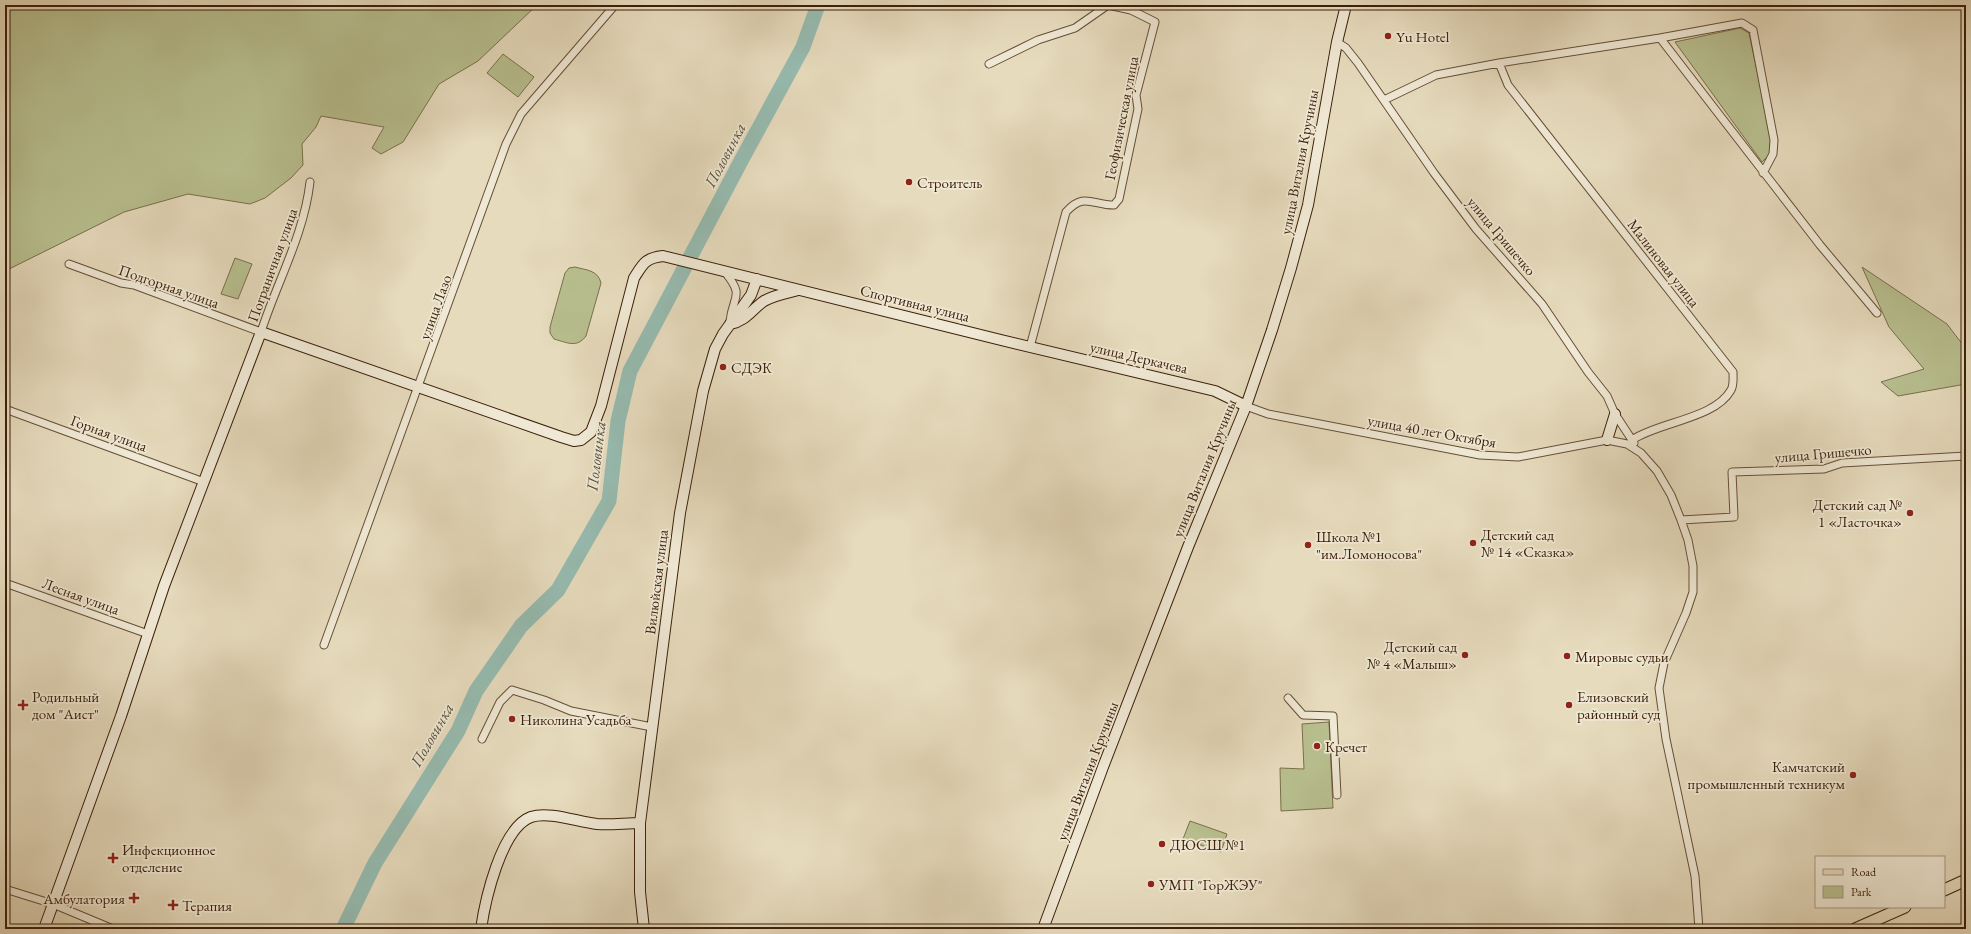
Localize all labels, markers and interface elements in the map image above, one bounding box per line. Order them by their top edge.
place label: Yu Hotel [1396,27,1450,46]
marker: Yu Hotel [1383,31,1393,41]
street label: Геофизическая улица [1100,54,1142,182]
street label: улица Виталия Кручины [1276,88,1322,236]
water label: Половинка [699,119,751,192]
place label: Строитель [917,173,982,192]
marker: Строитель [904,177,914,187]
street label: улица Гришечко [1463,193,1541,279]
street label: Пограничная улица [243,206,301,324]
street label: Малиновая улица [1624,215,1704,311]
street label: Подгорная улица [116,260,222,312]
street label: улица Лазо [414,272,456,342]
street label: Спортивная улица [858,280,972,326]
street label: улица Деркачева [1088,337,1190,377]
place label: СДЭК [731,358,772,377]
marker: СДЭК [718,362,728,372]
street label: улица Виталия Кручины [1168,396,1240,540]
street label: Горная улица [68,410,150,456]
street label: улица 40 лет Октября [1366,410,1498,452]
water label: Половинка [581,420,611,493]
street label: улица Гришечко [1774,439,1872,467]
place label: Детский сад № 1 «Ласточка» [1813,495,1902,531]
marker: Детский сад № 1 «Ласточка» [1905,508,1915,518]
place label: Детский сад № 14 «Сказка» [1481,525,1574,561]
place label: Школа №1 "им.Ломоносова" [1316,527,1422,563]
street label: Вилюйская улица [640,529,672,635]
marker: Детский сад № 14 «Сказка» [1468,538,1478,548]
marker: Школа №1 "им.Ломоносова" [1303,540,1313,550]
street label: Лесная улица [40,573,122,619]
place label: Детский сад № 4 «Малыш» [1367,637,1457,673]
place label: Мировые судьи [1575,647,1669,666]
marker: Детский сад № 4 «Малыш» [1460,650,1470,660]
marker: Мировые судьи [1562,651,1572,661]
place label: Родильный дом "Аист" [32,687,99,723]
place label: Елизовский районный суд [1577,687,1661,723]
marker: Родильный дом "Аист" [17,699,29,711]
water label: Половинка [405,699,459,771]
street label: улица Виталия Кручины [1052,699,1122,843]
marker: Елизовский районный суд [1564,700,1574,710]
place label: Николина Усадьба [520,710,632,729]
marker: Николина Усадьба [507,714,517,724]
place label: Кречет [1325,737,1367,756]
marker: Кречет [1312,741,1322,751]
place label: Камчатский промышленный техникум [1688,757,1846,793]
marker: Камчатский промышленный техникум [1848,770,1858,780]
place label: ДЮСШ №1 [1170,835,1245,854]
marker: ДЮСШ №1 [1157,839,1167,849]
place label: Инфекционное отделение [122,840,216,876]
marker: Инфекционное отделение [107,852,119,864]
legend [1815,856,1945,908]
text: Road [1851,864,1877,880]
place label: УМП "ГорЖЭУ" [1158,875,1263,894]
marker: УМП "ГорЖЭУ" [1146,879,1156,889]
text: Park [1851,884,1872,900]
place label: Амбулатория [42,889,125,908]
marker: Амбулатория [128,892,140,904]
place label: Терапия [182,896,232,915]
marker: Терапия [167,899,179,911]

